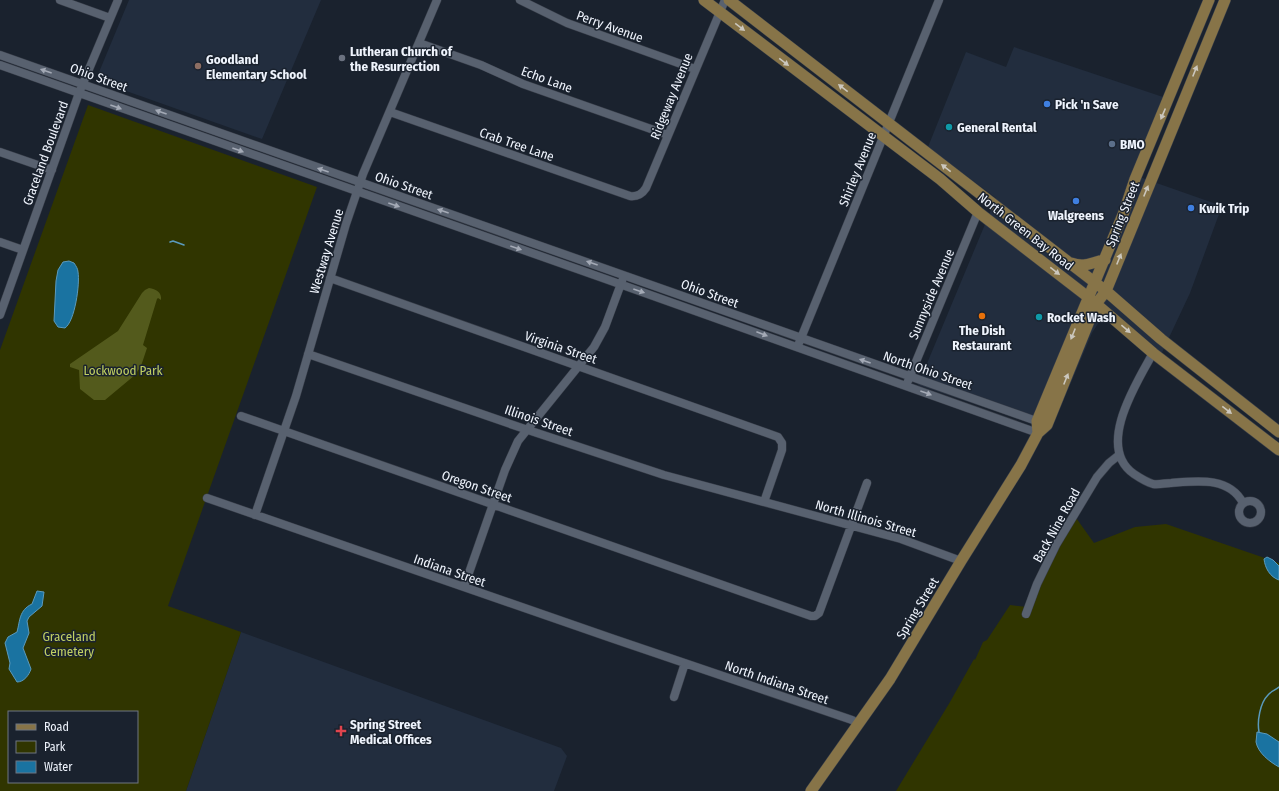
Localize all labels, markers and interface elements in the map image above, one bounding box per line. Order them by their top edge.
street label: Perry Avenue [574,7,645,45]
one-way arrow [734,23,745,32]
place label: Lutheran Church of the Resurrection [350,44,454,74]
street label: Ridgeway Avenue [647,51,696,142]
place label: Goodland Elementary School [206,52,307,82]
marker: Lutheran Church of the Resurrection [337,53,347,63]
one-way arrow [779,57,790,66]
street label: Ohio Street [68,60,130,95]
marker: Goodland Elementary School [193,61,203,71]
street label: Echo Lane [519,63,575,96]
one-way arrow [1193,65,1199,77]
one-way arrow [40,68,52,74]
one-way arrow [838,84,849,92]
place label: Pick 'n Save [1055,97,1119,112]
street label: Graceland Boulevard [20,99,71,207]
marker: Pick 'n Save [1042,99,1052,109]
one-way arrow [110,104,122,110]
one-way arrow [1160,108,1166,119]
one-way arrow [155,109,167,115]
place label: General Rental [957,120,1037,135]
marker: General Rental [944,122,954,132]
street label: Crab Tree Lane [478,125,556,164]
street label: Shirley Avenue [836,130,879,209]
place label: BMO [1120,137,1145,152]
marker: BMO [1107,139,1117,149]
one-way arrow [233,148,245,154]
one-way arrow [940,164,951,172]
one-way arrow [317,166,329,172]
street label: Ohio Street [373,169,435,203]
street label: Spring Street [1103,179,1143,249]
one-way arrow [1144,185,1150,197]
street label: North Green Bay Road [975,190,1076,273]
marker: Walgreens [1071,196,1081,206]
place label: Kwik Trip [1199,201,1249,216]
one-way arrow [388,202,400,208]
marker: Kwik Trip [1186,203,1196,213]
street label: Westway Avenue [306,207,347,296]
one-way arrow [437,208,449,214]
place label: Walgreens [1048,208,1104,223]
one-way arrow [511,245,523,251]
street label: Sunnyside Avenue [906,247,957,342]
one-way arrow [1116,254,1122,265]
one-way arrow [586,260,598,266]
one-way arrow [1049,267,1060,275]
street label: Ohio Street [679,276,741,311]
one-way arrow [633,288,645,294]
place label: Rocket Wash [1047,310,1116,325]
marker: The Dish Restaurant [977,311,987,321]
marker: Rocket Wash [1034,312,1044,322]
place label: The Dish Restaurant [952,323,1012,353]
one-way arrow [1120,325,1131,334]
street label: Virginia Street [523,328,600,367]
one-way arrow [1070,328,1076,339]
one-way arrow [756,332,768,338]
street label: North Ohio Street [881,348,975,393]
one-way arrow [859,357,871,363]
park label: Lockwood Park [83,363,164,378]
one-way arrow [1063,372,1069,384]
one-way arrow [921,391,933,397]
street label: Illinois Street [503,402,576,439]
one-way arrow [1222,406,1233,415]
street label: Oregon Street [440,467,515,506]
street label: Back Nine Road [1030,485,1083,565]
street label: North Illinois Street [814,497,919,540]
street label: Indiana Street [412,551,488,590]
street label: Spring Street [893,574,942,642]
park label: Graceland Cemetery [42,629,96,659]
street label: North Indiana Street [723,658,831,707]
legend [8,711,138,783]
place label: Spring Street Medical Offices [350,717,432,747]
text: Road [44,720,69,734]
marker: Spring Street Medical Offices [335,725,347,737]
text: Park [44,740,66,754]
text: Water [44,760,73,774]

